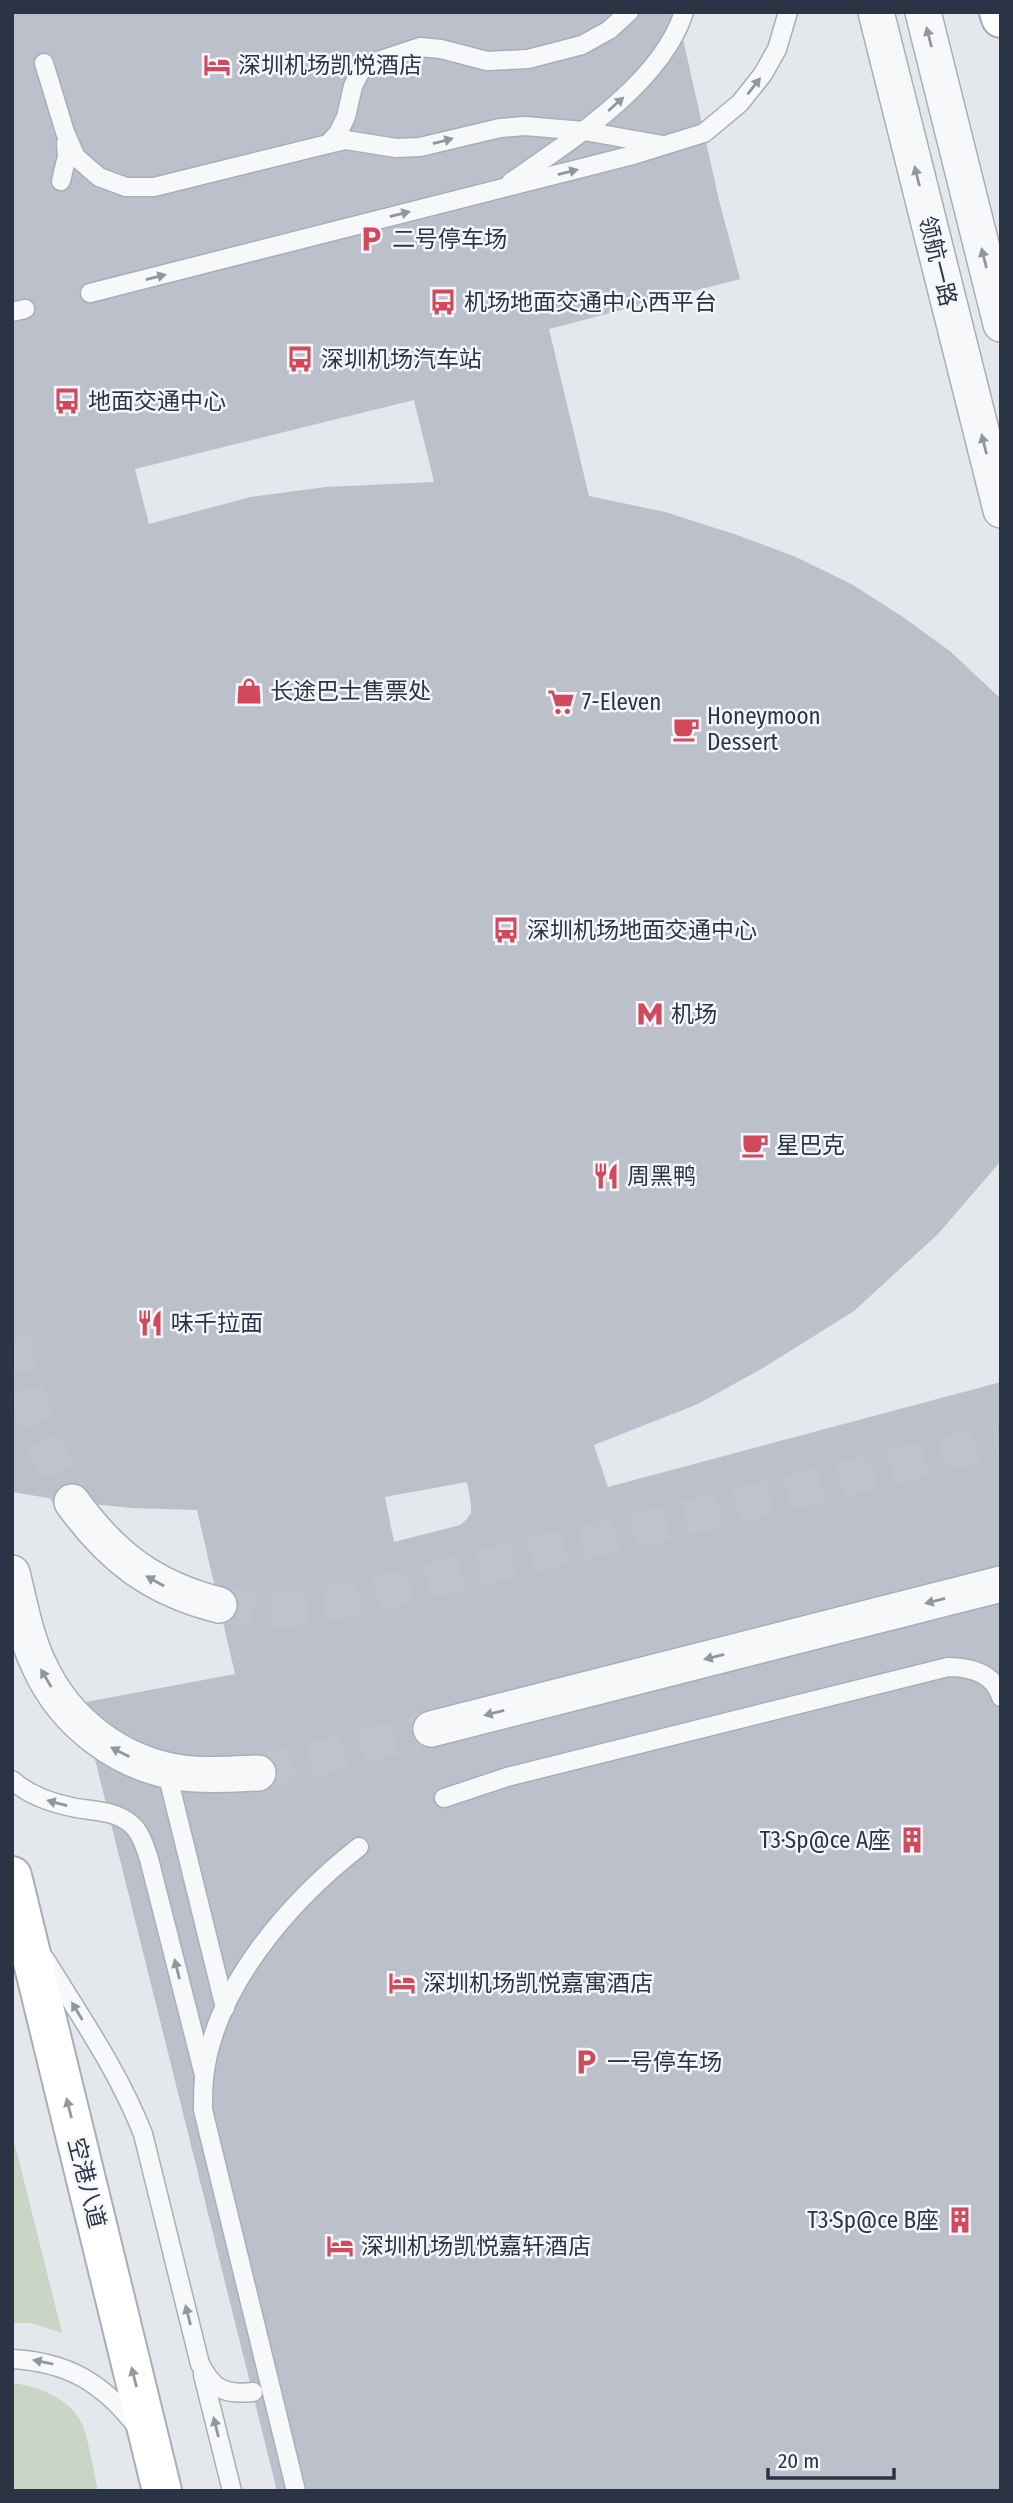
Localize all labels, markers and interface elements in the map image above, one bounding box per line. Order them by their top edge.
one-way arrow [923,26,934,48]
hotel icon: 深圳机场凯悦酒店 [202,50,232,80]
place label: 深圳机场凯悦酒店 [238,51,422,79]
one-way arrow [746,77,760,95]
one-way arrow [607,96,625,112]
one-way arrow [433,135,455,146]
one-way arrow [911,165,922,187]
one-way arrow [558,166,580,177]
one-way arrow [389,208,411,219]
street label: 领航一路 [913,213,963,309]
parking icon: 二号停车场 [356,224,386,254]
place label: 二号停车场 [392,225,507,253]
one-way arrow [978,247,989,269]
one-way arrow [145,271,167,282]
bus stop icon: 机场地面交通中心西平台 [428,287,458,317]
place label: 机场地面交通中心西平台 [464,288,717,316]
bus stop icon: 深圳机场汽车站 [285,344,315,374]
place label: 深圳机场汽车站 [321,345,482,373]
bus stop icon: 地面交通中心 [52,386,82,416]
place label: 地面交通中心 [88,387,226,415]
one-way arrow [978,433,989,455]
shop icon: 长途巴士售票处 [234,676,264,706]
place label: 长途巴士售票处 [270,677,431,705]
supermarket icon: 7-Eleven [546,687,576,717]
place label: 7-Eleven [582,688,661,716]
place label: Honeymoon Dessert [707,702,821,756]
cafe icon: Honeymoon Dessert [671,714,701,744]
bus stop icon: 深圳机场地面交通中心 [491,915,521,945]
place label: 深圳机场地面交通中心 [527,916,757,944]
metro station icon: 机场 [635,999,665,1029]
place label: 机场 [671,1000,717,1028]
cafe icon: 星巴克 [740,1130,770,1160]
place label: 星巴克 [776,1131,845,1159]
restaurant icon: 周黑鸭 [591,1161,621,1191]
place label: 周黑鸭 [627,1162,696,1190]
restaurant icon: 味千拉面 [135,1308,165,1338]
place label: 味千拉面 [171,1309,263,1337]
one-way arrow [146,1575,165,1587]
one-way arrow [923,1596,945,1607]
one-way arrow [703,1652,725,1663]
one-way arrow [40,1668,52,1688]
one-way arrow [482,1708,504,1719]
one-way arrow [110,1747,130,1758]
one-way arrow [46,1797,68,1808]
building icon: T3·Sp@ce A座 [897,1825,927,1855]
place label: T3·Sp@ce A座 [760,1826,891,1854]
one-way arrow [171,1958,182,1980]
hotel icon: 深圳机场凯悦嘉寓酒店 [387,1968,417,1998]
place label: 深圳机场凯悦嘉寓酒店 [423,1969,653,1997]
one-way arrow [71,2002,83,2021]
parking icon: 一号停车场 [571,2047,601,2077]
place label: 一号停车场 [607,2048,722,2076]
one-way arrow [63,2097,74,2119]
street label: 空港八道 [62,2135,112,2231]
building icon: T3·Sp@ce B座 [945,2205,975,2235]
place label: T3·Sp@ce B座 [807,2206,939,2234]
hotel icon: 深圳机场凯悦嘉轩酒店 [325,2231,355,2261]
place label: 深圳机场凯悦嘉轩酒店 [361,2232,591,2260]
one-way arrow [182,2303,193,2325]
one-way arrow [32,2357,54,2368]
one-way arrow [128,2366,139,2388]
one-way arrow [210,2416,221,2438]
scale bar [768,2436,894,2480]
text: 20 m [778,2448,819,2474]

